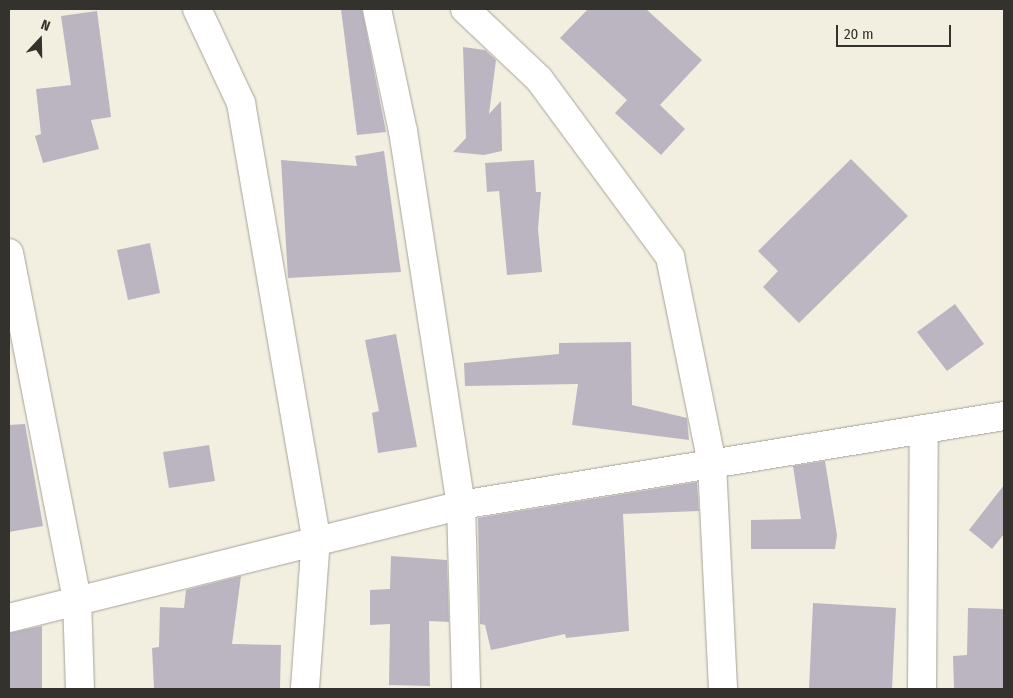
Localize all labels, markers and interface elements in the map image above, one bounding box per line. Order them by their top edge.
north arrow [15,15,65,65]
scale bar [838,15,953,47]
text: N [39,16,53,35]
text: 20 m [844,25,874,43]

